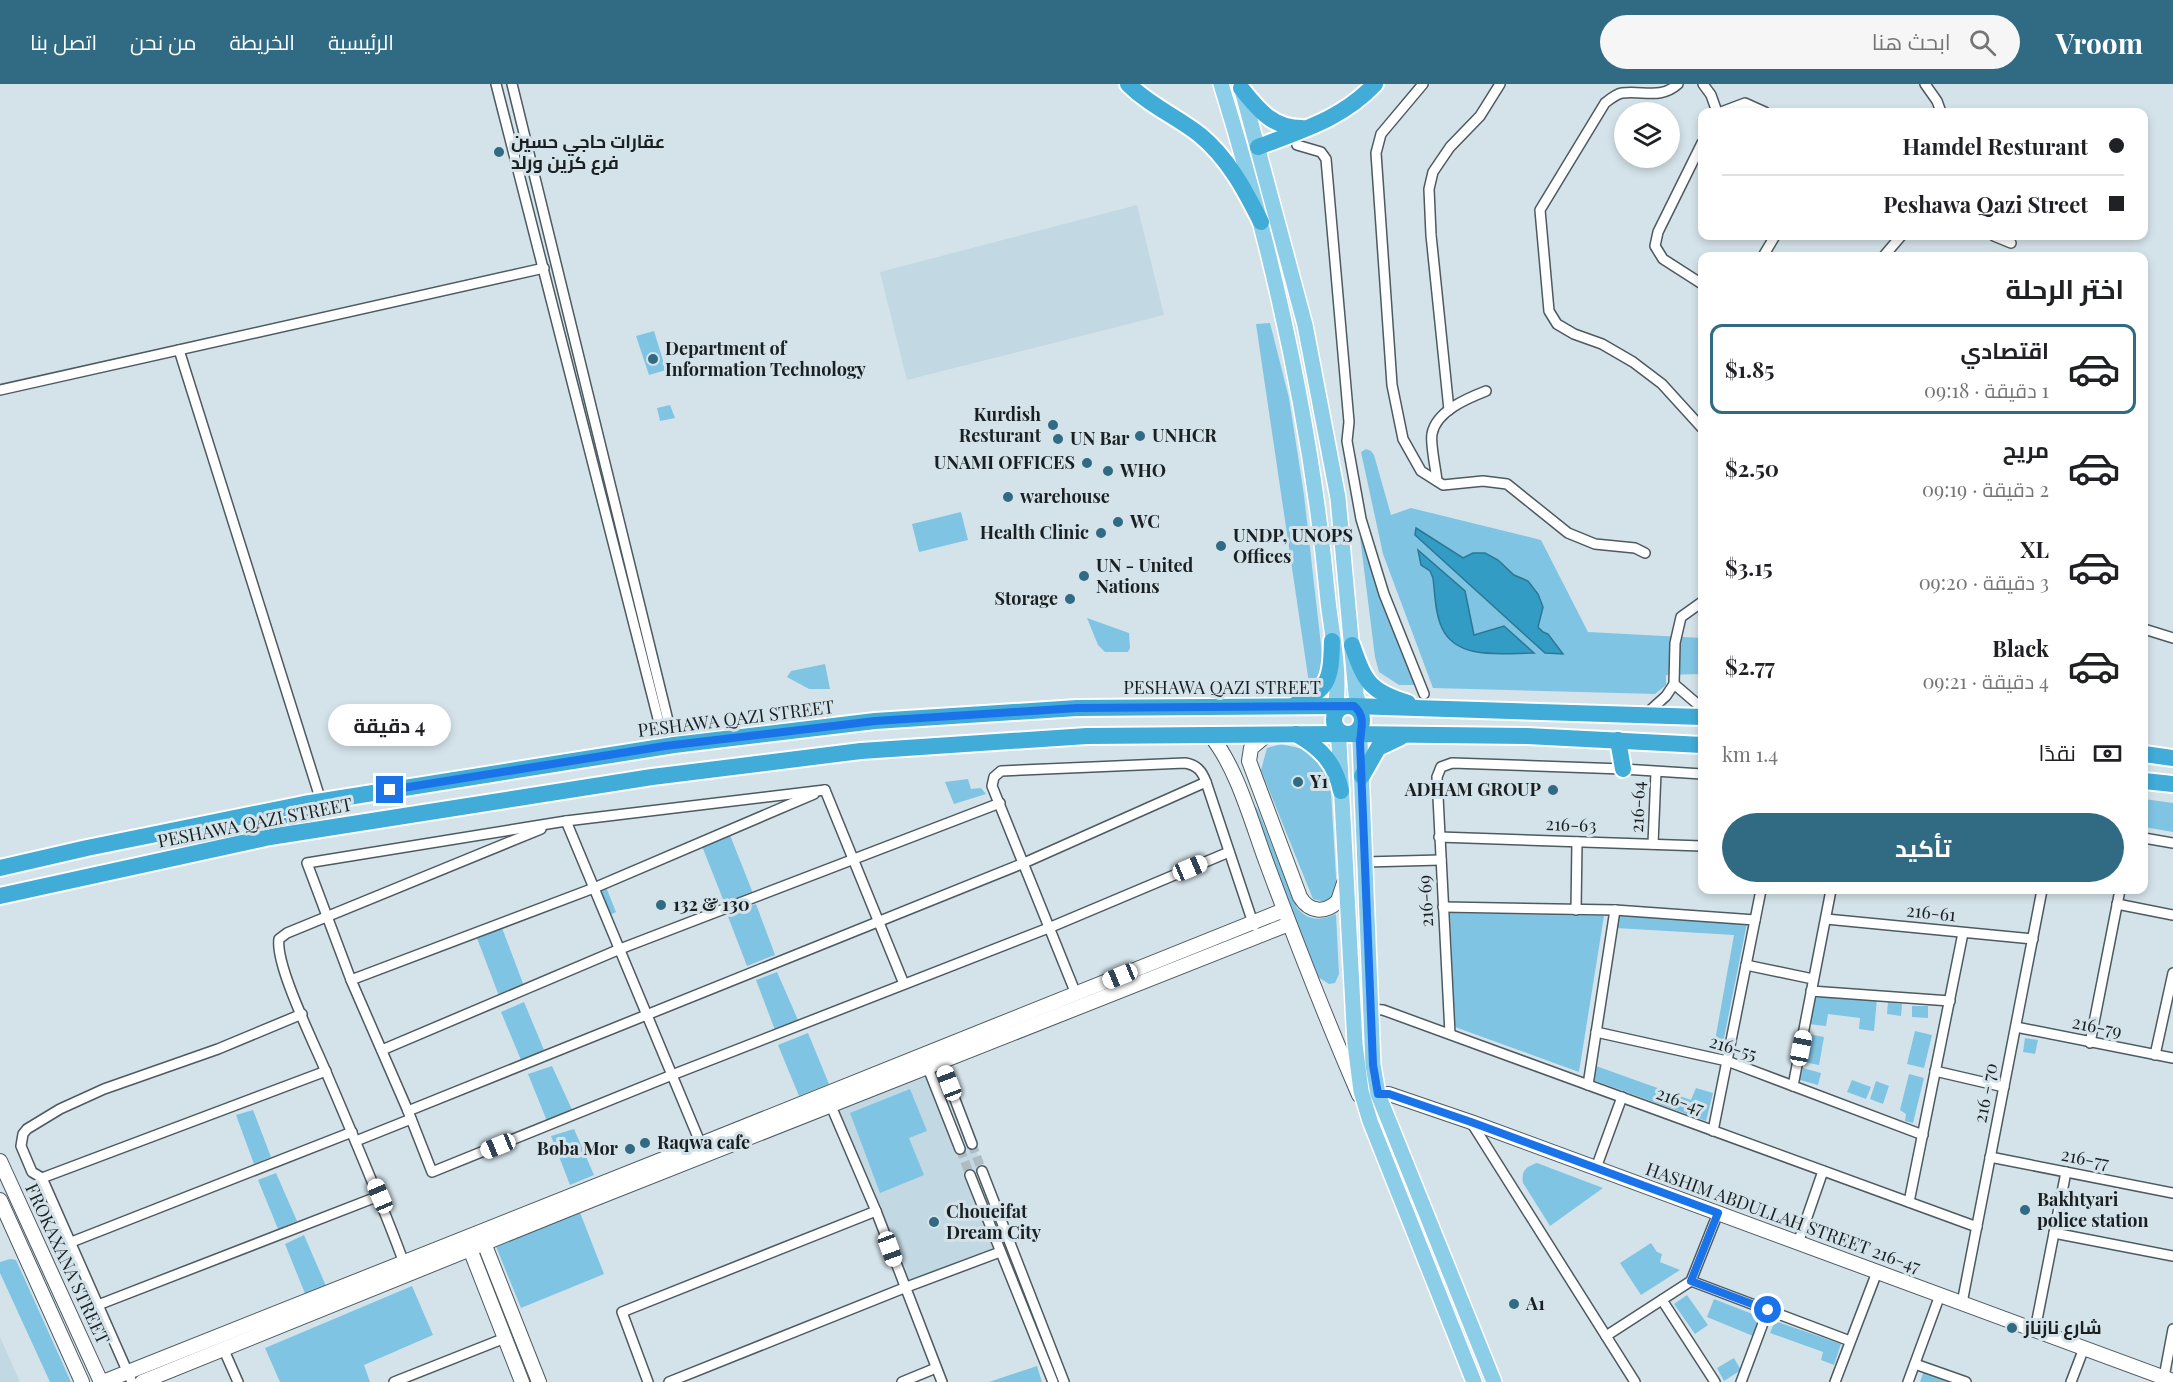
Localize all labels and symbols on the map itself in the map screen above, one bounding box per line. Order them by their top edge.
place label: عقارات حاجي حسين فرع كرين ورلد [511,129,665,175]
marker: عقارات حاجي حسين فرع كرين ورلد [492,145,506,159]
place label: Department of Information Technology [665,336,867,381]
marker: Department of Information Technology [646,352,660,366]
place label: Kurdish Resturant [959,402,1042,447]
marker: Kurdish Resturant [1046,418,1060,432]
place label: UNHCR [1152,423,1217,447]
place label: UN Bar [1070,426,1130,450]
marker: UNHCR [1133,429,1147,443]
marker: UN Bar [1051,432,1065,446]
place label: UNAMI OFFICES [934,450,1075,474]
marker: UNAMI OFFICES [1080,456,1094,470]
place label: WHO [1119,458,1166,482]
marker: WHO [1101,464,1115,478]
place label: warehouse [1019,484,1110,508]
marker: warehouse [1001,490,1015,504]
place label: WC [1129,509,1160,533]
marker: WC [1111,515,1125,529]
place label: Health Clinic [980,520,1089,544]
place label: UNDP, UNOPS Offices [1233,523,1353,568]
marker: Health Clinic [1094,526,1108,540]
marker: UNDP, UNOPS Offices [1214,539,1228,553]
place label: UN - United Nations [1096,553,1194,598]
marker: UN - United Nations [1077,569,1091,583]
place label: Storage [995,586,1058,610]
marker: Storage [1063,592,1077,606]
street label: PESHAWA QAZI STREET [1123,675,1321,699]
street label: PESHAWA QAZI STREET [636,694,835,742]
callout: 4 دقيقة [328,703,452,745]
place label: Y1 [1309,769,1328,793]
marker: Y1 [1291,775,1305,789]
route end [376,776,403,803]
place label: ADHAM GROUP [1404,777,1541,801]
street label: 216-64 [1624,781,1650,833]
marker: ADHAM GROUP [1546,783,1560,797]
street label: PESHAWA QAZI STREET [155,791,354,853]
street label: 216-63 [1545,811,1597,837]
car [1170,853,1210,883]
street label: 216-69 [1412,874,1438,928]
place label: 132 & 130 [673,892,750,916]
street label: 216-61 [1905,897,1957,927]
marker: 132 & 130 [654,898,668,912]
car [1100,961,1140,991]
street label: 216-79 [2070,1009,2124,1043]
street label: 216-55 [1707,1028,1760,1066]
car [1789,1029,1813,1067]
street label: 216 - 70 [1967,1061,2003,1125]
car [934,1063,964,1103]
street label: 216-47 [1653,1080,1708,1120]
place label: Raqwa cafe [657,1130,750,1154]
car [478,1131,518,1161]
place label: Boba Mor [537,1136,619,1160]
marker: Raqwa cafe [638,1136,652,1150]
marker: Boba Mor [623,1142,637,1156]
street label: 216-77 [2059,1142,2112,1175]
street label: HASHIM ABDULLAH STREET 216-47 [1643,1156,1925,1278]
car [365,1176,395,1216]
street label: FROKAXANA STREET [20,1179,116,1348]
place label: Bakhtyari police station [2037,1187,2148,1232]
place label: Choueifat Dream City [946,1199,1042,1244]
marker: Bakhtyari police station [2018,1203,2032,1217]
marker: Choueifat Dream City [927,1215,941,1229]
car [875,1229,905,1269]
place label: A1 [1525,1291,1545,1315]
route start [1754,1296,1781,1323]
marker: A1 [1507,1297,1521,1311]
place label: شارع نازناز [2023,1315,2102,1340]
marker: شارع نازناز [2005,1321,2019,1335]

